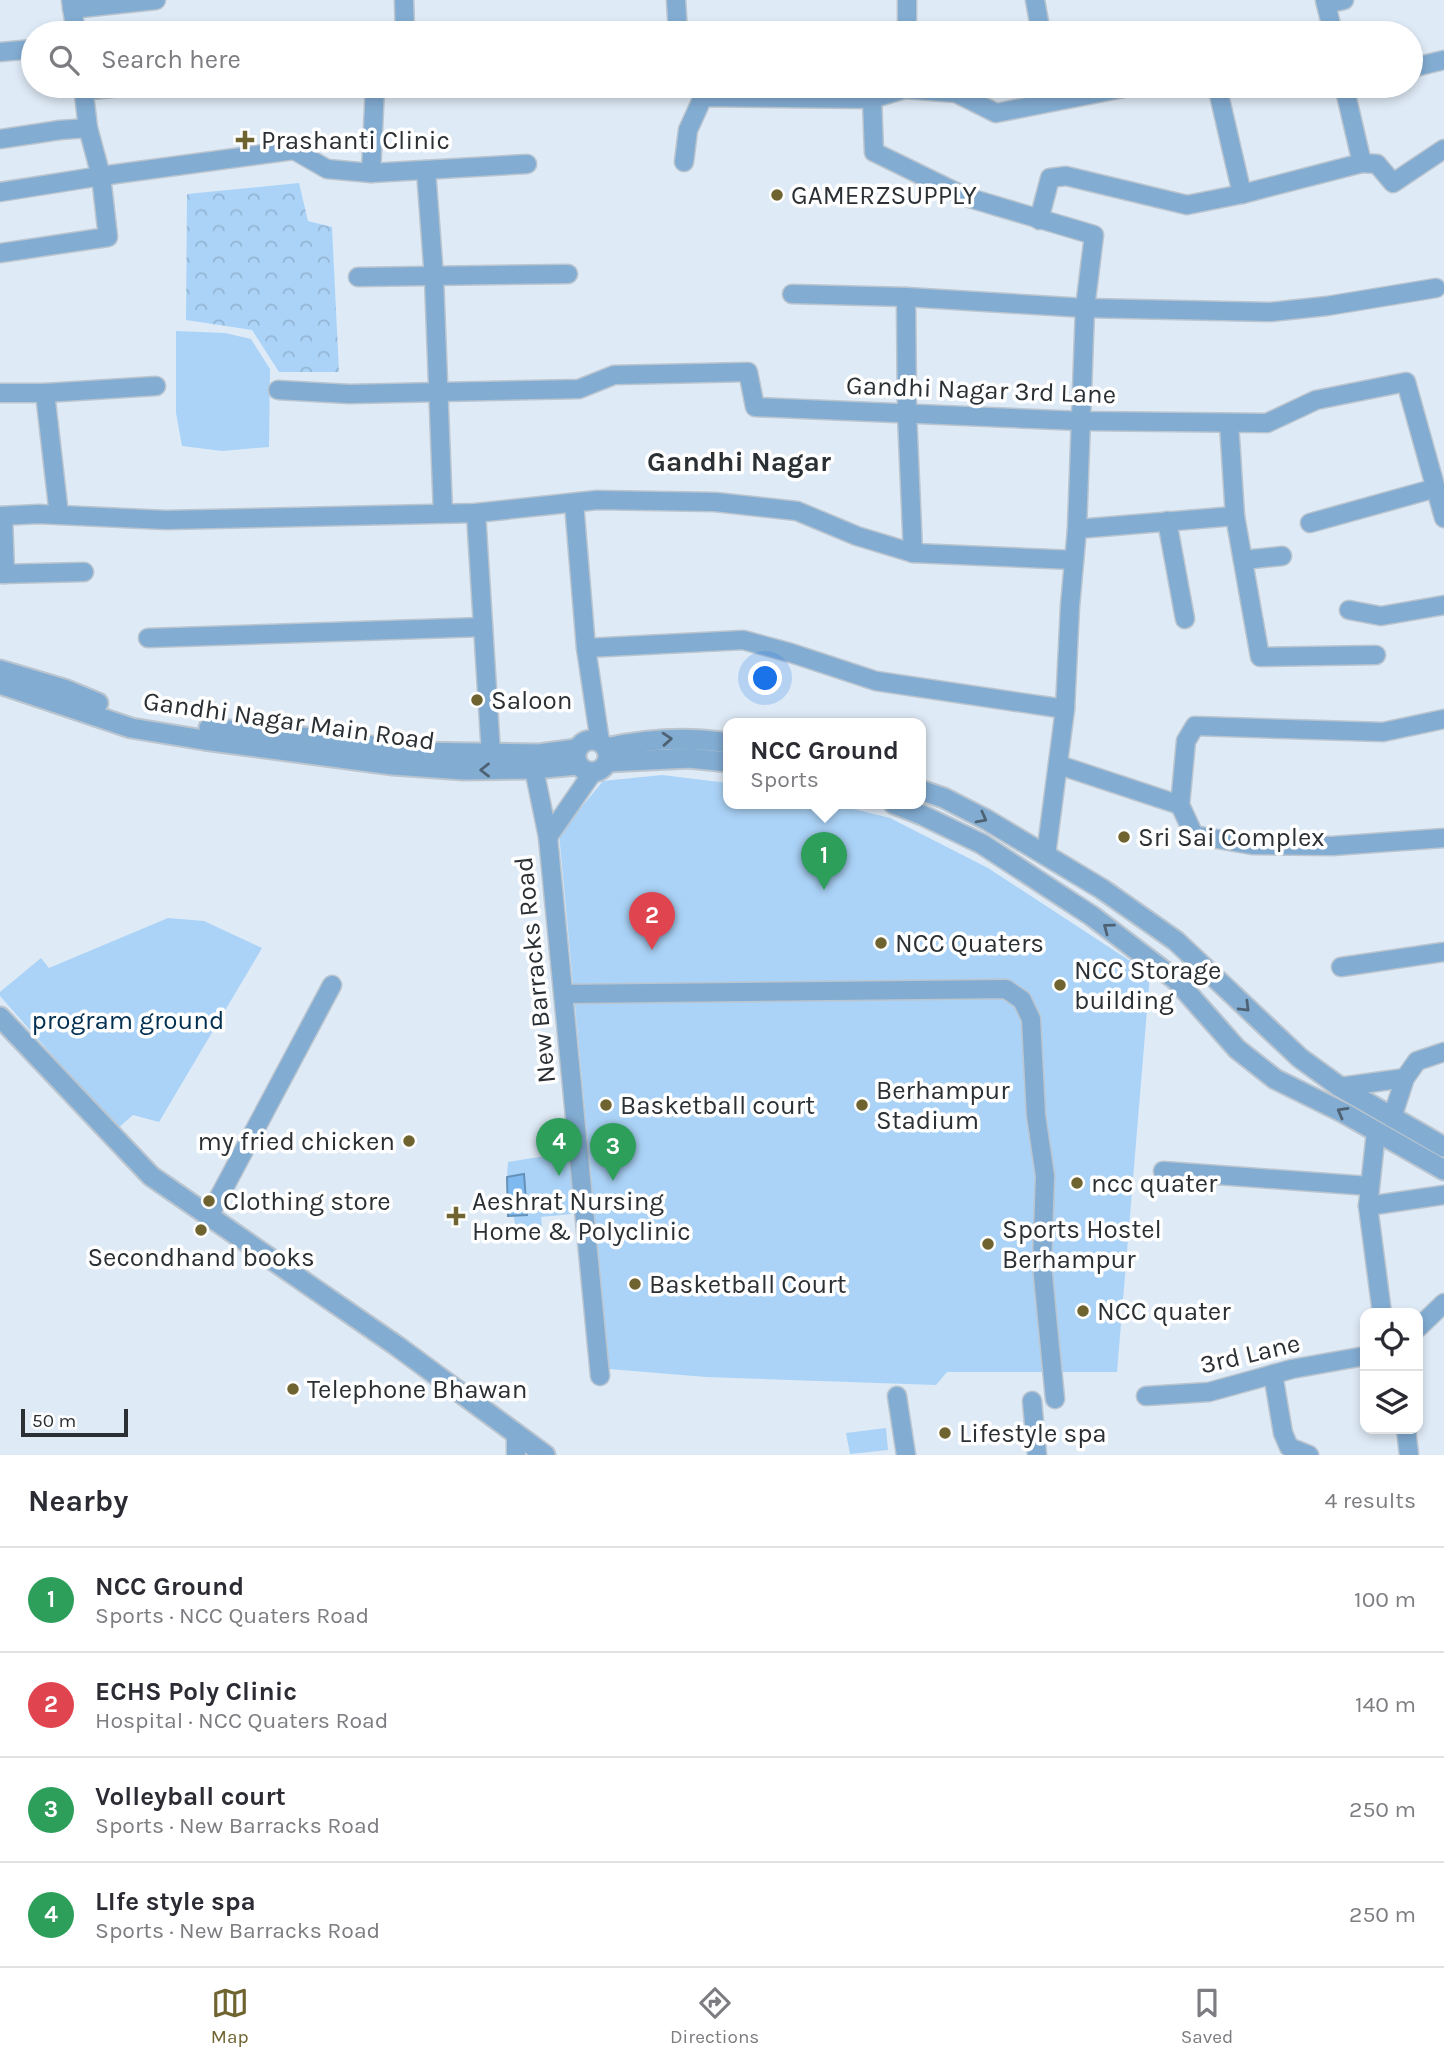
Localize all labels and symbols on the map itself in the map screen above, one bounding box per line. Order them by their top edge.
place label: Prashanti Clinic [261,125,450,156]
marker: Prashanti Clinic [235,130,255,150]
place label: GAMERZSUPPLY [791,180,977,211]
marker: GAMERZSUPPLY [769,187,785,203]
street label: Gandhi Nagar 3rd Lane [845,370,1117,410]
district label: Gandhi Nagar [647,445,831,478]
your location [748,661,782,695]
street label: Gandhi Nagar Main Road [141,685,437,757]
place label: Saloon [491,685,572,716]
marker: Saloon [469,692,485,708]
one-way arrow [661,732,672,747]
one-way arrow [479,762,490,778]
one-way arrow [975,810,987,823]
place label: Sri Sai Complex [1138,822,1325,853]
marker: Sri Sai Complex [1116,829,1132,845]
pin: 1 [801,832,847,890]
street label: New Barracks Road [508,855,562,1085]
pin: 2 [629,892,675,950]
one-way arrow [1103,924,1116,937]
place label: NCC Quaters [895,928,1044,959]
marker: NCC Quaters [873,935,889,951]
place label: NCC Storage building [1074,955,1221,1016]
marker: NCC Storage building [1052,977,1068,993]
one-way arrow [1237,999,1250,1012]
park label: program ground [32,1005,224,1036]
place label: Berhampur Stadium [876,1075,1010,1136]
place label: Basketball court [620,1090,815,1121]
marker: Basketball court [598,1097,614,1113]
marker: Berhampur Stadium [854,1097,870,1113]
one-way arrow [1337,1107,1349,1120]
pin: 4 [536,1118,582,1176]
pin: 3 [590,1123,636,1181]
place label: my fried chicken [197,1126,395,1157]
marker: my fried chicken [401,1133,417,1149]
place label: ncc quater [1091,1168,1218,1199]
marker: ncc quater [1069,1175,1085,1191]
place label: Clothing store [223,1186,391,1217]
place label: Aeshrat Nursing Home & Polyclinic [472,1186,691,1247]
marker: Clothing store [201,1193,217,1209]
marker: Aeshrat Nursing Home & Polyclinic [446,1206,466,1226]
place label: Sports Hostel Berhampur [1002,1214,1162,1275]
marker: Secondhand books [193,1222,209,1238]
marker: Sports Hostel Berhampur [980,1236,996,1252]
place label: Secondhand books [87,1242,315,1273]
place label: Basketball Court [649,1269,847,1300]
marker: Basketball Court [627,1276,643,1292]
place label: NCC quater [1097,1296,1231,1327]
marker: NCC quater [1075,1303,1091,1319]
street label: 3rd Lane [1197,1327,1303,1381]
place label: Telephone Bhawan [307,1374,527,1405]
marker: Telephone Bhawan [285,1381,301,1397]
scale bar [21,1406,128,1438]
place label: Lifestyle spa [959,1418,1107,1449]
marker: Lifestyle spa [937,1425,953,1441]

